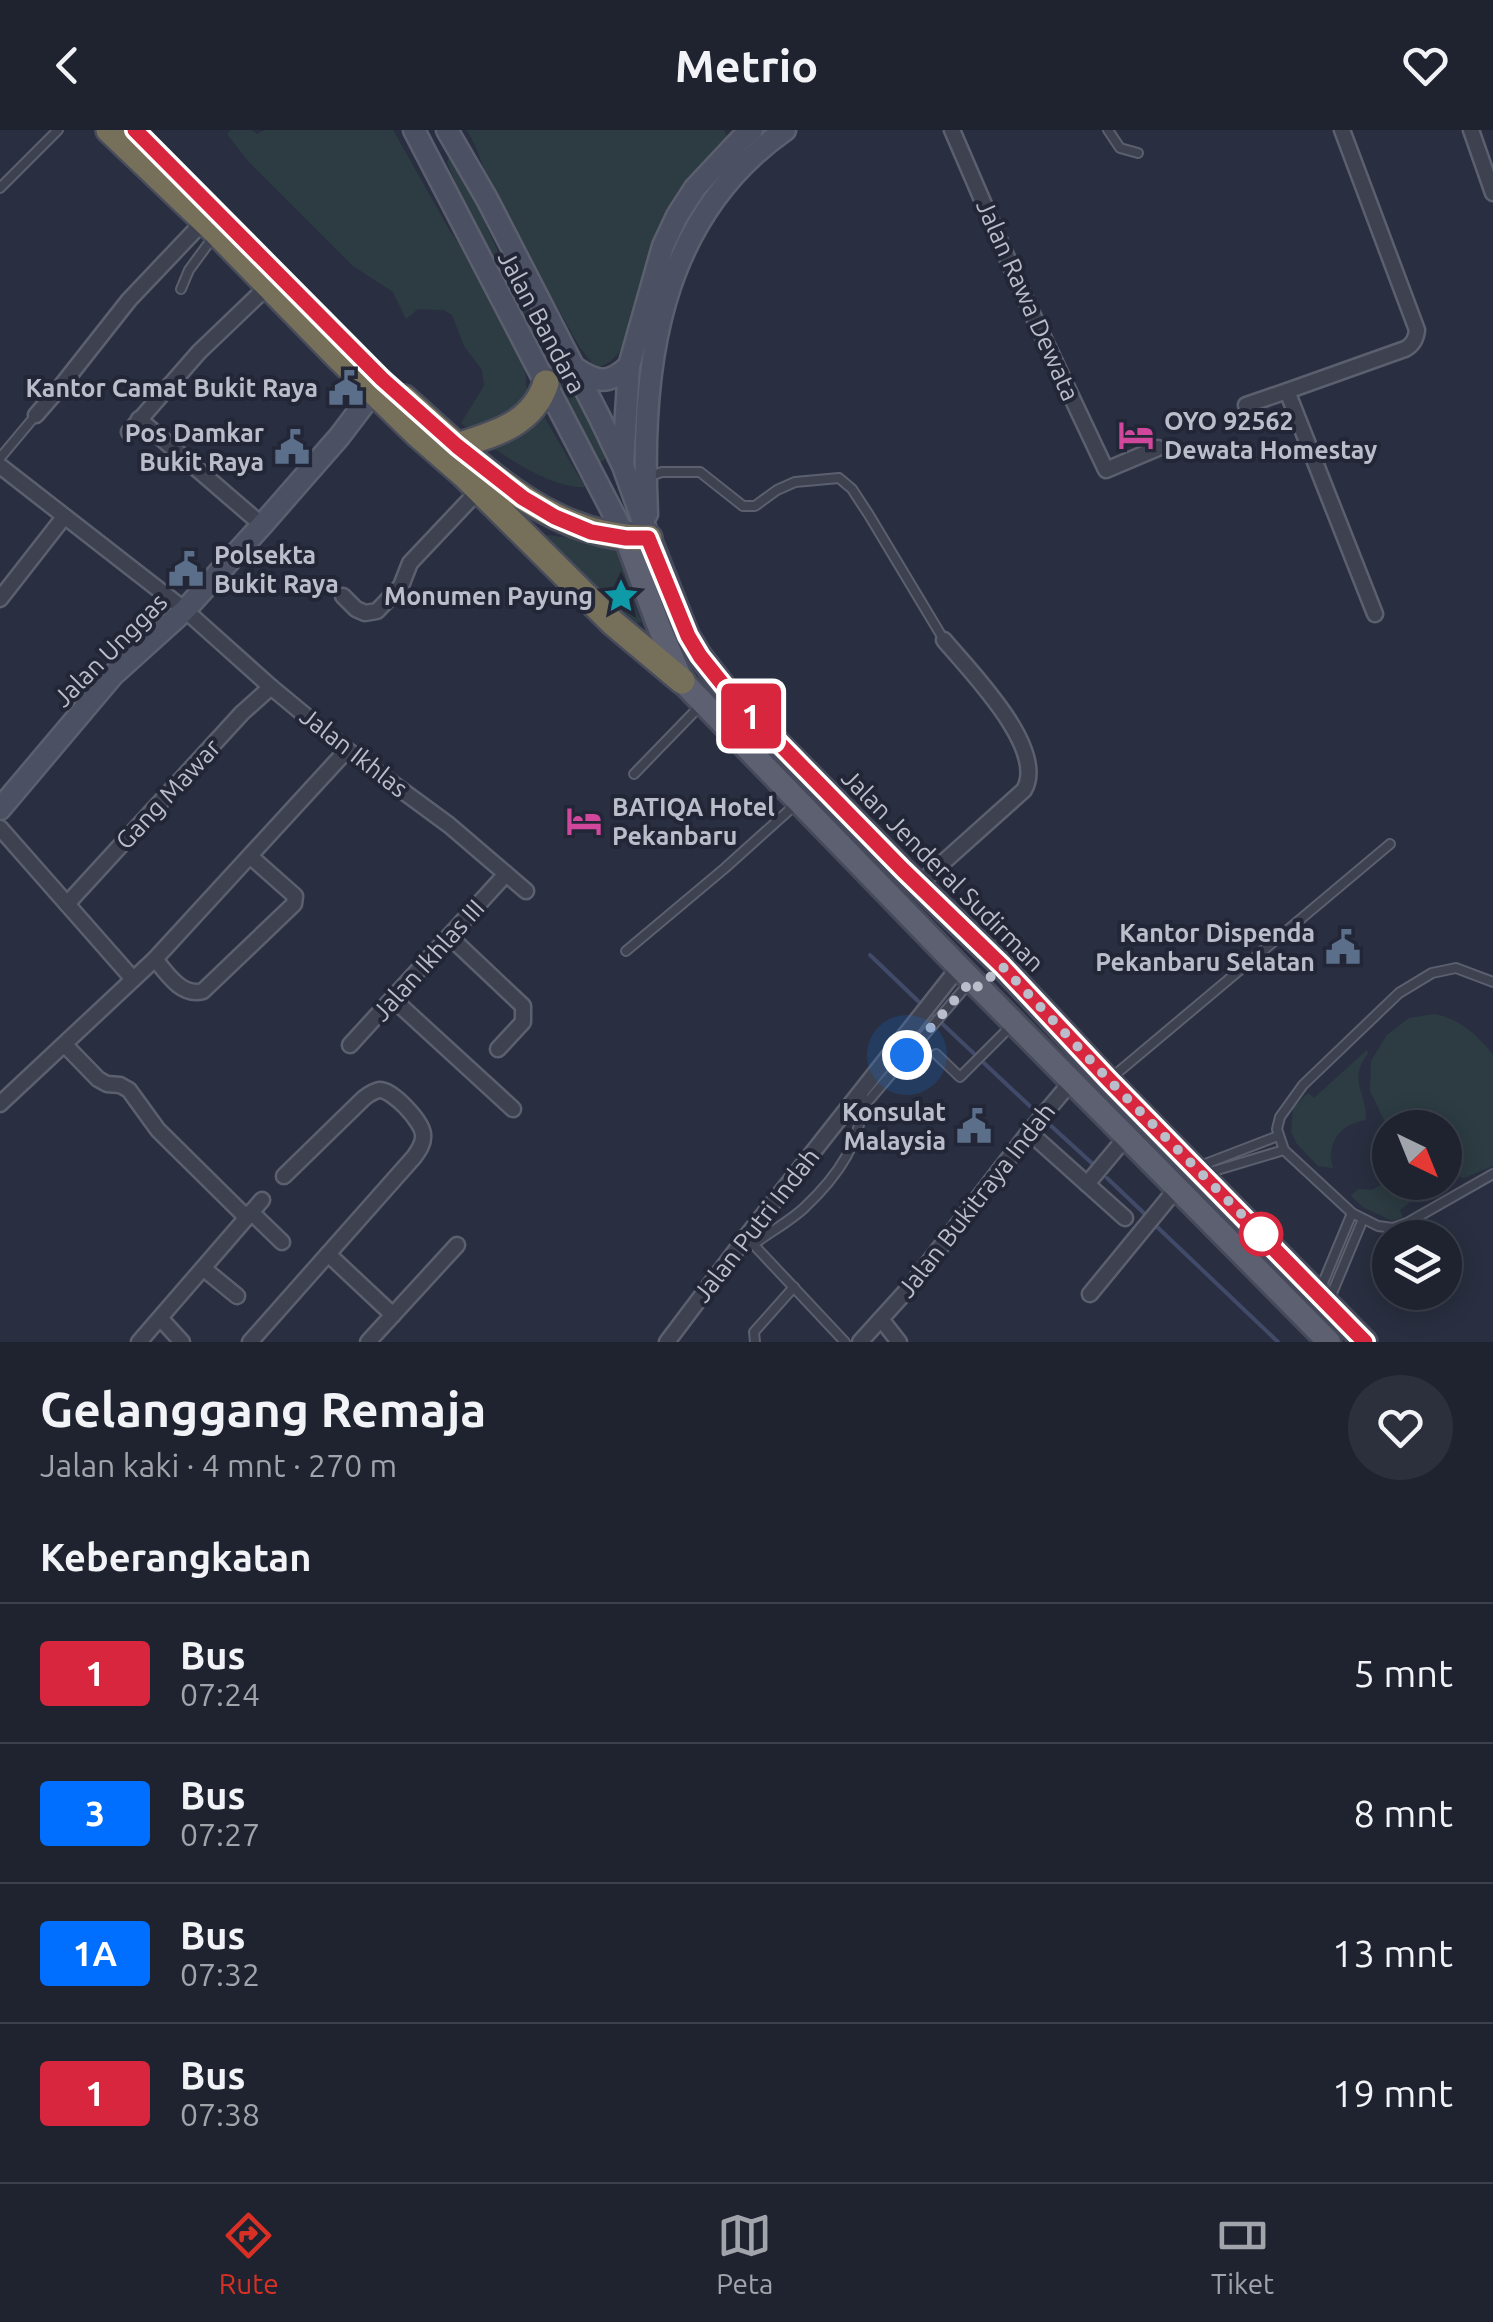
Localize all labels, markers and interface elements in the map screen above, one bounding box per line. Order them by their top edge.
icon: back [40,38,95,93]
icon: heart [1398,38,1453,93]
text: Metrio [675,40,818,91]
street label: Jalan Rawa Dewata [971,195,1085,405]
street label: Jalan Bandara [493,246,591,398]
public building icon: Kantor Camat Bukit Raya [327,369,365,407]
place label: Kantor Camat Bukit Raya [25,374,318,402]
place label: OYO 92562 Dewata Homestay [1164,407,1377,464]
hotel icon: OYO 92562 Dewata Homestay [1117,416,1155,454]
place label: Pos Damkar Bukit Raya [125,419,265,476]
public building icon: Pos Damkar Bukit Raya [273,428,311,466]
place label: Polsekta Bukit Raya [214,541,339,598]
public building icon: Polsekta Bukit Raya [167,550,205,588]
place icon: Monumen Payung [602,577,640,615]
place label: Monumen Payung [384,582,593,610]
street label: Jalan Unggas [48,588,172,712]
line badge: 1 [718,684,784,748]
text: 1 [741,696,761,736]
street label: Jalan Ikhlas [295,702,413,802]
street label: Gang Mawar [110,733,226,855]
street label: Jalan Jenderal Sudirman [836,763,1050,977]
place label: BATIQA Hotel Pekanbaru [612,793,775,850]
hotel icon: BATIQA Hotel Pekanbaru [565,802,603,840]
street label: Jalan Ikhlas III [366,894,490,1026]
place label: Kantor Dispenda Pekanbaru Selatan [1095,919,1315,976]
public building icon: Kantor Dispenda Pekanbaru Selatan [1324,928,1362,966]
your location [882,1030,932,1080]
street label: Jalan Bukitraya Indah [892,1097,1060,1303]
place label: Konsulat Malaysia [842,1098,946,1155]
public building icon: Konsulat Malaysia [955,1107,993,1145]
north arrow [1372,1110,1462,1200]
map controls [1372,1110,1462,1310]
street label: Jalan Putri Indah [687,1143,825,1307]
unlabelled marker [1240,1213,1282,1255]
button: layers [1372,1220,1462,1310]
button: heart [1348,1375,1453,1480]
text: Gelanggang Remaja [40,1382,486,1436]
text: Jalan kaki · 4 mnt · 270 m [40,1447,397,1483]
text: Keberangkatan [40,1536,311,1578]
text: Bus [180,1634,245,1676]
text: 5 mnt [1353,1652,1453,1694]
text: 1 [85,1653,105,1693]
text: 07:24 [180,1676,260,1712]
text: Bus [180,1774,245,1816]
text: 8 mnt [1353,1792,1453,1834]
text: 3 [85,1793,105,1833]
text: 07:27 [180,1816,260,1852]
text: Bus [180,1914,245,1956]
text: 13 mnt [1332,1932,1453,1974]
text: 1A [73,1933,117,1973]
text: 07:32 [180,1956,260,1992]
text: Bus [180,2054,245,2096]
text: 19 mnt [1332,2072,1453,2114]
text: 1 [85,2073,105,2113]
text: 07:38 [180,2096,260,2132]
tab: Rute [219,2208,279,2299]
tab: Peta [716,2208,773,2299]
tab: Tiket [1211,2208,1274,2299]

